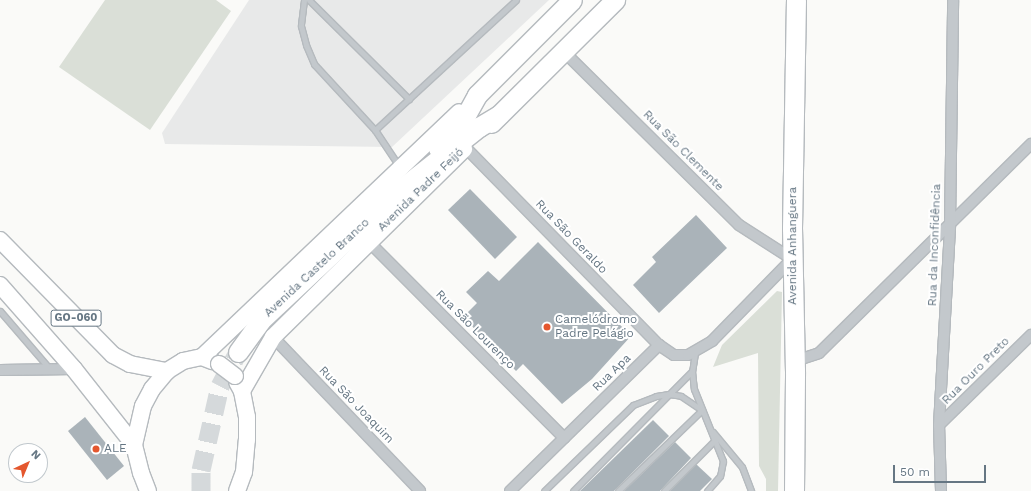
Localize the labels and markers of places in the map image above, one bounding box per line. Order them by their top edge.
place label: Camelódromo Padre Pelágio [555,313,637,341]
marker: Camelódromo Padre Pelágio [542,322,552,332]
place label: ALE [104,442,127,456]
marker: ALE [91,444,101,454]

